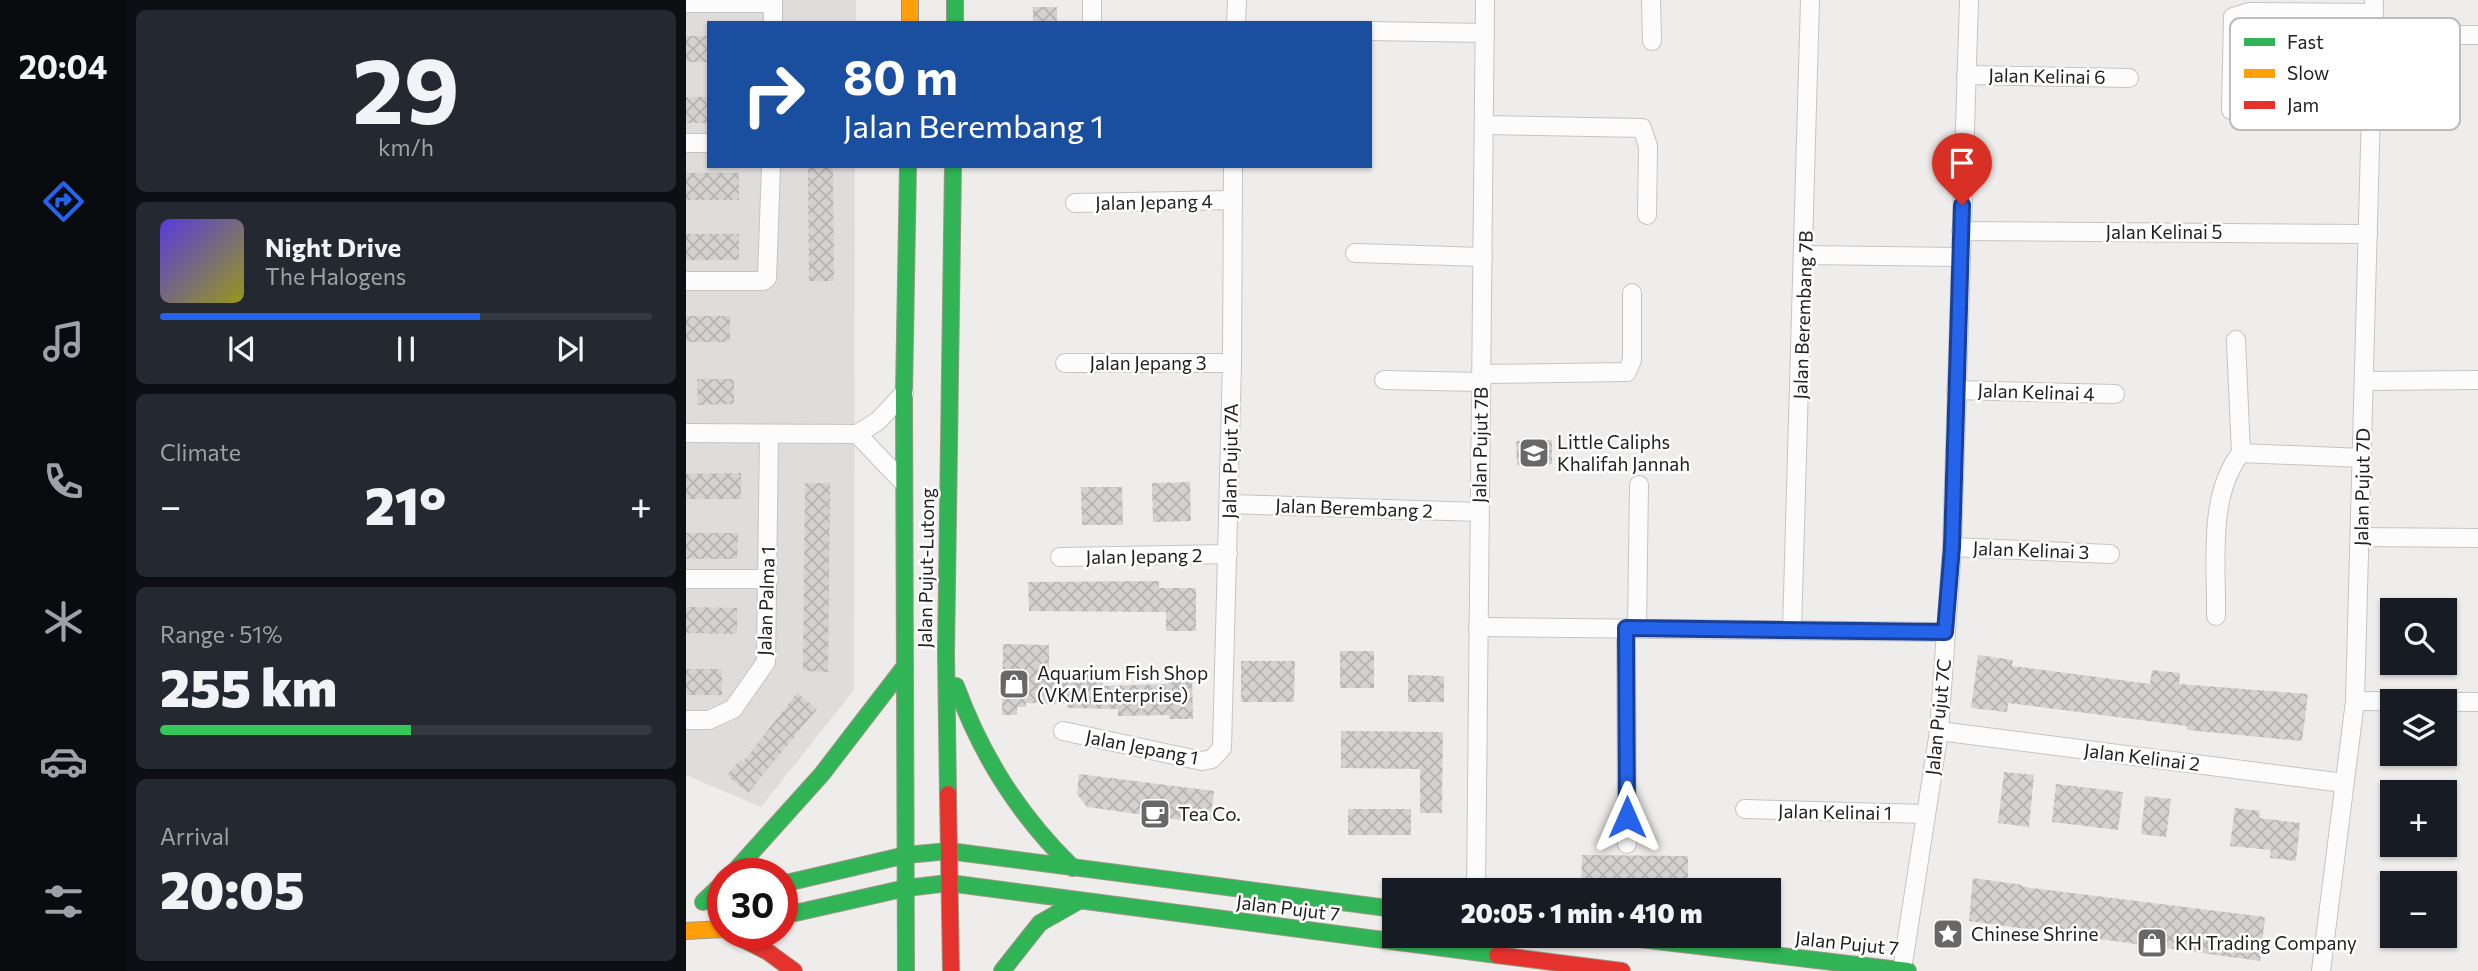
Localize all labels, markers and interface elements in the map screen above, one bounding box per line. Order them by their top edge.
legend [2230,18,2460,130]
text: Fast [2287,30,2324,53]
text: 29 [352,31,460,143]
text: 80 m [843,45,958,105]
text: 20:04 [19,46,107,86]
icon: right [728,49,819,140]
text: Slow [2287,61,2329,84]
street label: Jalan Kelinai 6 [1988,63,2106,88]
text: Jam [2287,93,2319,116]
text: Jalan Berembang 1 [843,105,1104,145]
text: km/h [378,133,434,161]
pin [1932,133,1992,205]
icon: arrive [1943,144,1981,182]
icon: directions [39,177,88,226]
street label: Jalan Jepang 4 [1095,189,1213,214]
street label: Jalan Kelinai 5 [2106,220,2222,243]
street label: Jalan Berembang 7B [1788,230,1817,400]
text: Night Drive [265,231,401,262]
text: The Halogens [265,262,406,290]
icon: music [39,317,88,366]
icon: previous [223,330,261,368]
icon: pause [387,330,425,368]
icon: next [551,330,589,368]
street label: Jalan Jepang 3 [1089,351,1207,374]
street label: Jalan Kelinai 4 [1977,378,2095,405]
street label: Jalan Pujut 7B [1467,387,1492,503]
street label: Jalan Pujut 7A [1217,403,1242,519]
street label: Jalan Pujut 7D [2349,428,2374,546]
place label: Little Caliphs Khalifah Jannah [1557,430,1690,475]
school or university icon: Little Caliphs Khalifah Jannah [1517,436,1551,470]
text: Climate [160,438,241,466]
icon: phone [39,457,88,506]
text: 21° [365,472,446,536]
text: − [160,481,182,528]
text: + [630,481,652,528]
street label: Jalan Pujut-Lutong [913,488,938,648]
street label: Jalan Berembang 2 [1275,493,1433,522]
street label: Jalan Kelinai 3 [1972,536,2090,563]
street label: Jalan Jepang 2 [1085,543,1203,568]
street label: Jalan Palma 1 [752,546,779,656]
icon: climate [39,597,88,646]
map controls [2380,598,2457,948]
button: search [2380,598,2457,675]
text: Range · 51% [160,620,282,648]
text: 255 km [160,654,337,718]
street label: Jalan Pujut 7C [1920,658,1955,776]
place label: Aquarium Fish Shop (VKM Enterprise) [1037,661,1208,706]
shop icon: Aquarium Fish Shop (VKM Enterprise) [997,667,1031,701]
button: layers [2380,689,2457,766]
street label: Jalan Jepang 1 [1084,724,1200,769]
icon: car [39,737,88,786]
street label: Jalan Kelinai 2 [2083,738,2201,775]
position arrow [1590,780,1664,854]
button: + [2380,780,2457,857]
cafe icon: Tea Co. [1138,797,1172,831]
street label: Jalan Kelinai 1 [1778,799,1892,824]
place label: Tea Co. [1178,802,1241,825]
text: Arrival [160,822,230,850]
text: 20:05 [160,856,305,920]
speed limit sign: 30 [707,858,798,949]
button: − [2380,871,2457,948]
icon: filters [39,877,88,926]
street label: Jalan Pujut 7 [1235,890,1341,925]
text: 20:05 · 1 min · 410 m [1461,897,1702,928]
place icon: Chinese Shrine [1931,917,1965,951]
place label: Chinese Shrine [1971,922,2098,945]
street label: Jalan Pujut 7 [1794,926,1900,959]
shop icon: KH Trading Company [2135,926,2169,960]
place label: KH Trading Company [2175,931,2357,954]

